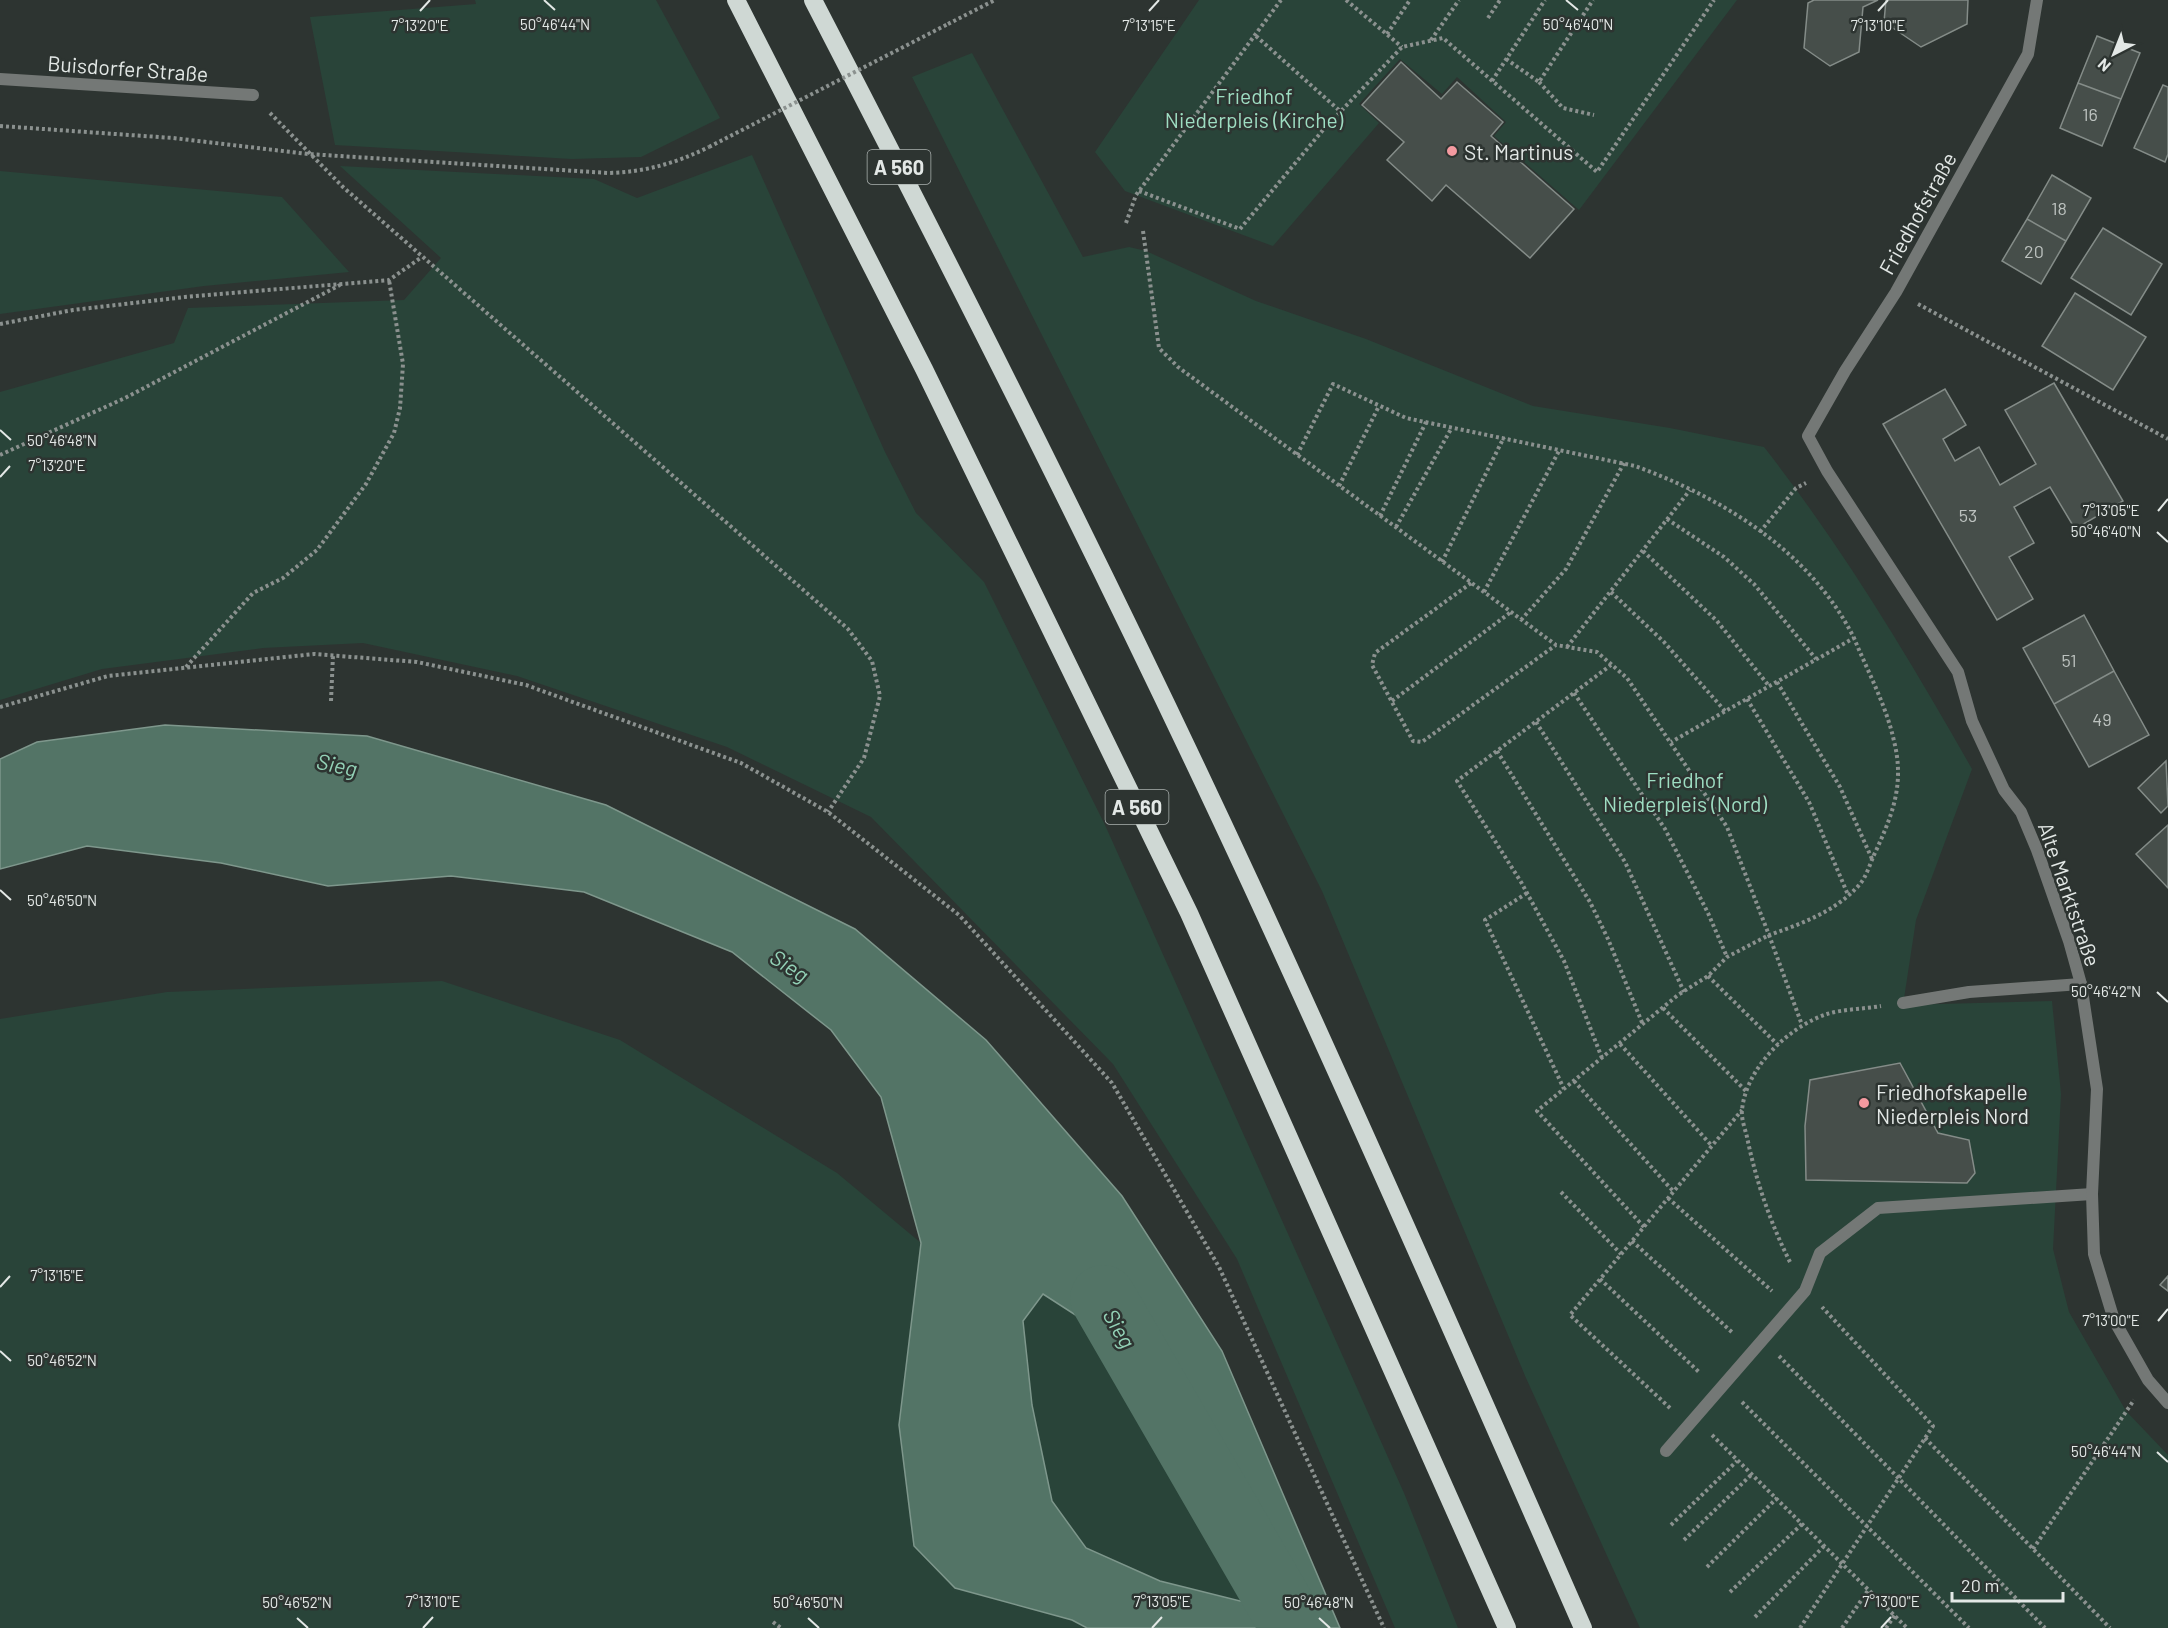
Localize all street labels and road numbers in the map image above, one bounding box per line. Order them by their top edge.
street label: Buisdorfer Straße [47,50,209,86]
street label: Friedhofstraße [1873,148,1961,278]
road number: A 560 [868,150,930,184]
road number: A 560 [1106,790,1168,824]
street label: Alte Marktstraße [2034,819,2106,969]

